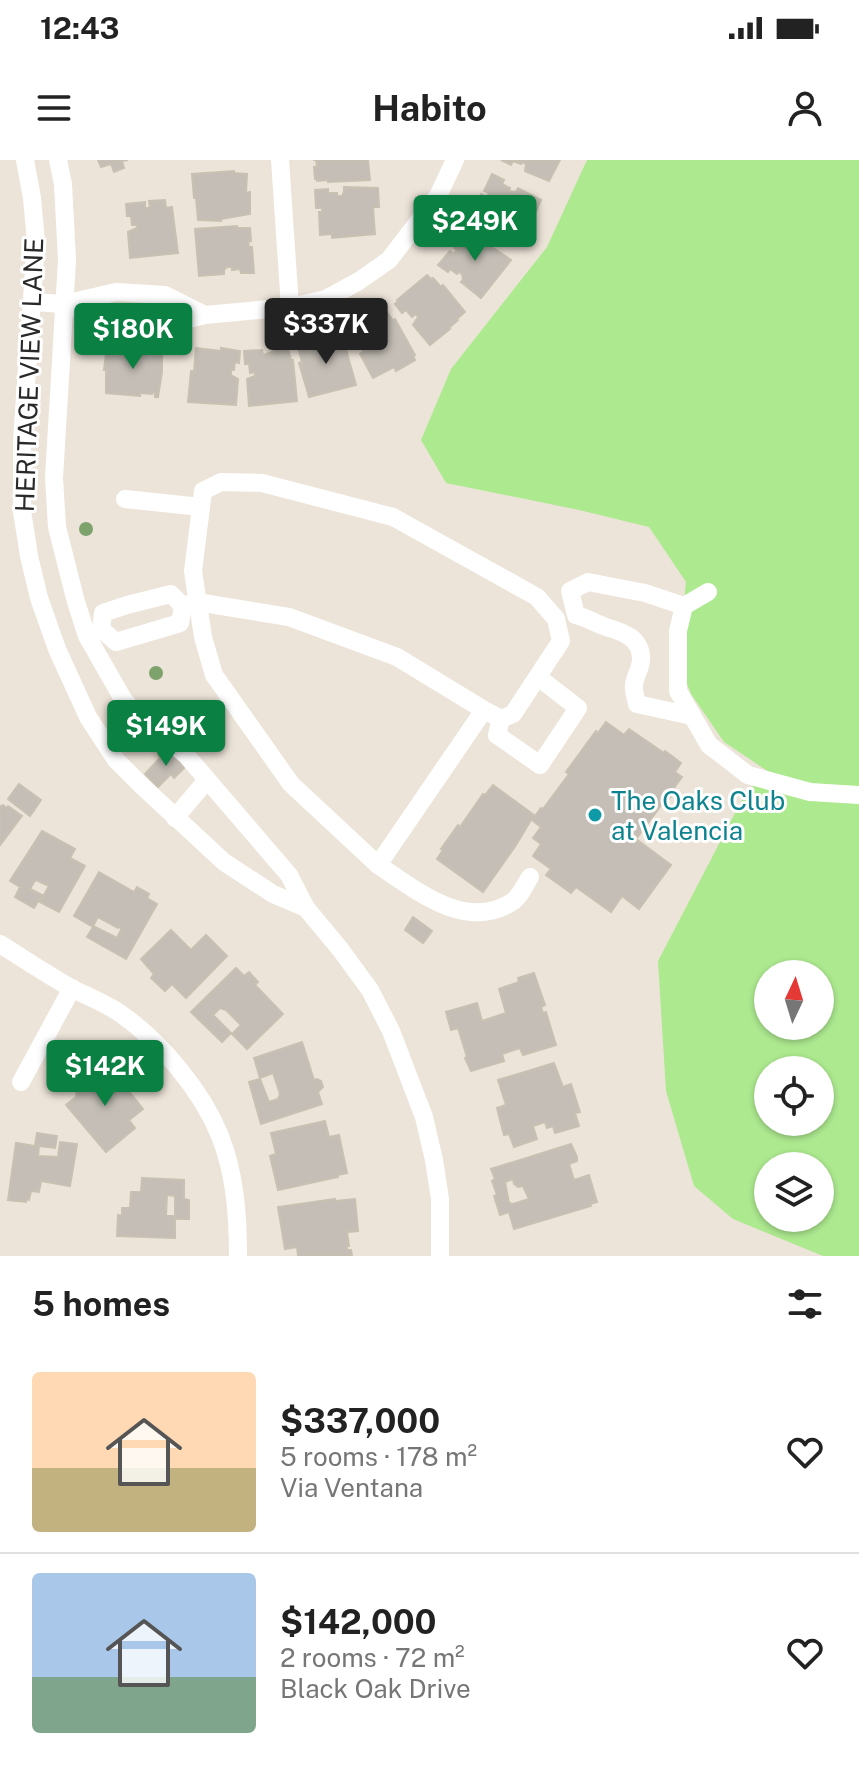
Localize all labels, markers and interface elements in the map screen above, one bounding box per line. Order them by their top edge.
text: 12:43 [40,10,120,46]
icon: menu [32,86,76,130]
icon: person [783,86,827,130]
text: Habito [372,87,487,129]
pin: $249K [419,195,531,263]
text: $249K [431,205,519,236]
street label: HERITAGE VIEW LANE [9,237,49,513]
pin: $337K [270,298,382,366]
pin: $180K [77,303,189,371]
text: $337K [283,308,369,339]
text: $180K [92,313,174,344]
pin: $149K [110,700,222,768]
text: $149K [125,710,207,741]
place label: The Oaks Club at Valencia [611,785,785,846]
marker: The Oaks Club at Valencia [586,806,604,824]
north arrow [754,960,834,1040]
map controls [754,960,834,1232]
pin: $142K [49,1040,161,1108]
text: $142K [64,1050,146,1081]
button: locate [754,1056,834,1136]
button: layers [754,1152,834,1232]
icon: filters [783,1282,827,1326]
text: 5 homes [32,1284,170,1324]
text: $337,000 [280,1401,440,1441]
icon: home [96,1404,192,1500]
icon: heart [783,1430,827,1474]
text: 5 rooms · 178 m² [280,1441,477,1472]
text: Via Ventana [280,1472,423,1503]
text: $142,000 [280,1602,437,1642]
icon: home [96,1605,192,1701]
icon: heart [783,1631,827,1675]
text: 2 rooms · 72 m² [280,1642,465,1673]
text: Black Oak Drive [280,1673,471,1704]

